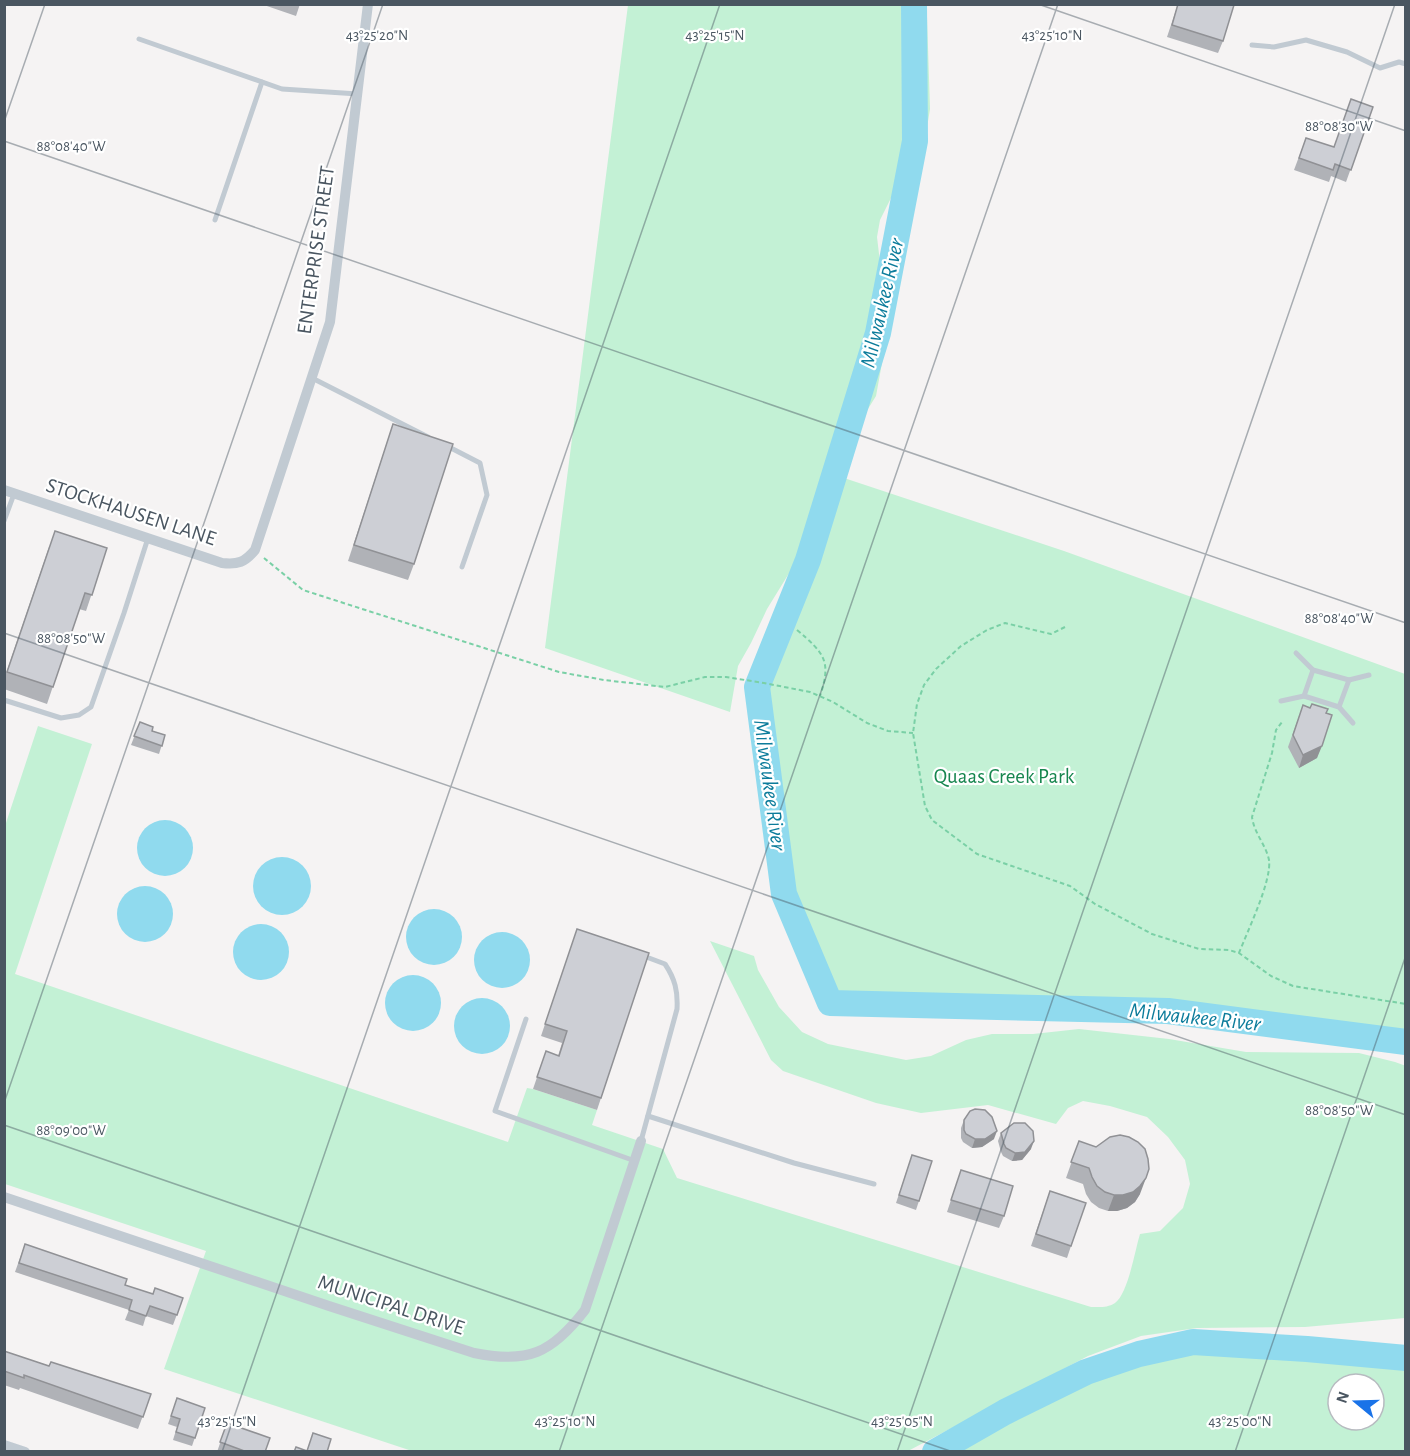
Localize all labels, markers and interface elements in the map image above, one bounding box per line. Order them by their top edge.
text: 43°25'20"N [346,28,408,43]
text: 43°25'15"N [685,28,745,43]
text: 43°25'10"N [1022,28,1082,43]
text: 88°08'30"W [1305,119,1374,134]
text: 88°08'40"W [36,139,106,154]
street label: ENTERPRISE STREET [294,164,338,336]
water label: Milwaukee River [856,235,908,370]
street label: STOCKHAUSEN LANE [43,475,219,549]
text: 88°08'40"W [1304,611,1374,626]
text: 88°08'50"W [37,631,106,646]
water label: Milwaukee River [750,718,790,853]
park label: Quaas Creek Park [934,766,1075,787]
water label: Milwaukee River [1128,999,1263,1035]
text: 88°08'50"W [1305,1103,1374,1118]
text: 88°09'00"W [36,1123,106,1138]
street label: MUNICIPAL DRIVE [315,1271,467,1339]
north arrow [1326,1372,1386,1432]
text: N [1333,1390,1352,1405]
text: 43°25'15"N [197,1414,257,1429]
text: 43°25'10"N [535,1414,595,1429]
text: 43°25'05"N [871,1414,933,1429]
text: 43°25'00"N [1208,1414,1272,1429]

